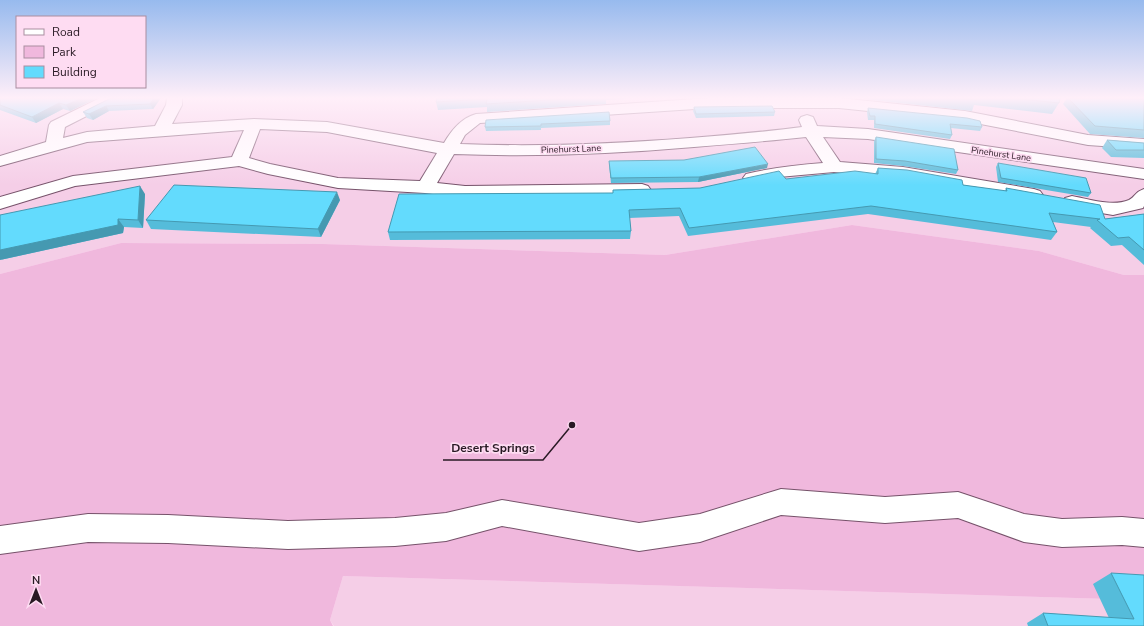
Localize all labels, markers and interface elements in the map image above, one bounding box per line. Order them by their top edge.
legend [16,16,146,88]
text: Road [52,24,80,40]
text: Park [52,44,77,60]
text: Building [52,64,97,80]
street label: Pinehurst Lane [541,142,602,156]
street label: Pinehurst Lane [970,144,1032,164]
callout: Desert Springs [443,436,543,460]
text: Desert Springs [451,440,535,456]
north arrow [16,570,56,610]
text: N [32,573,40,588]

